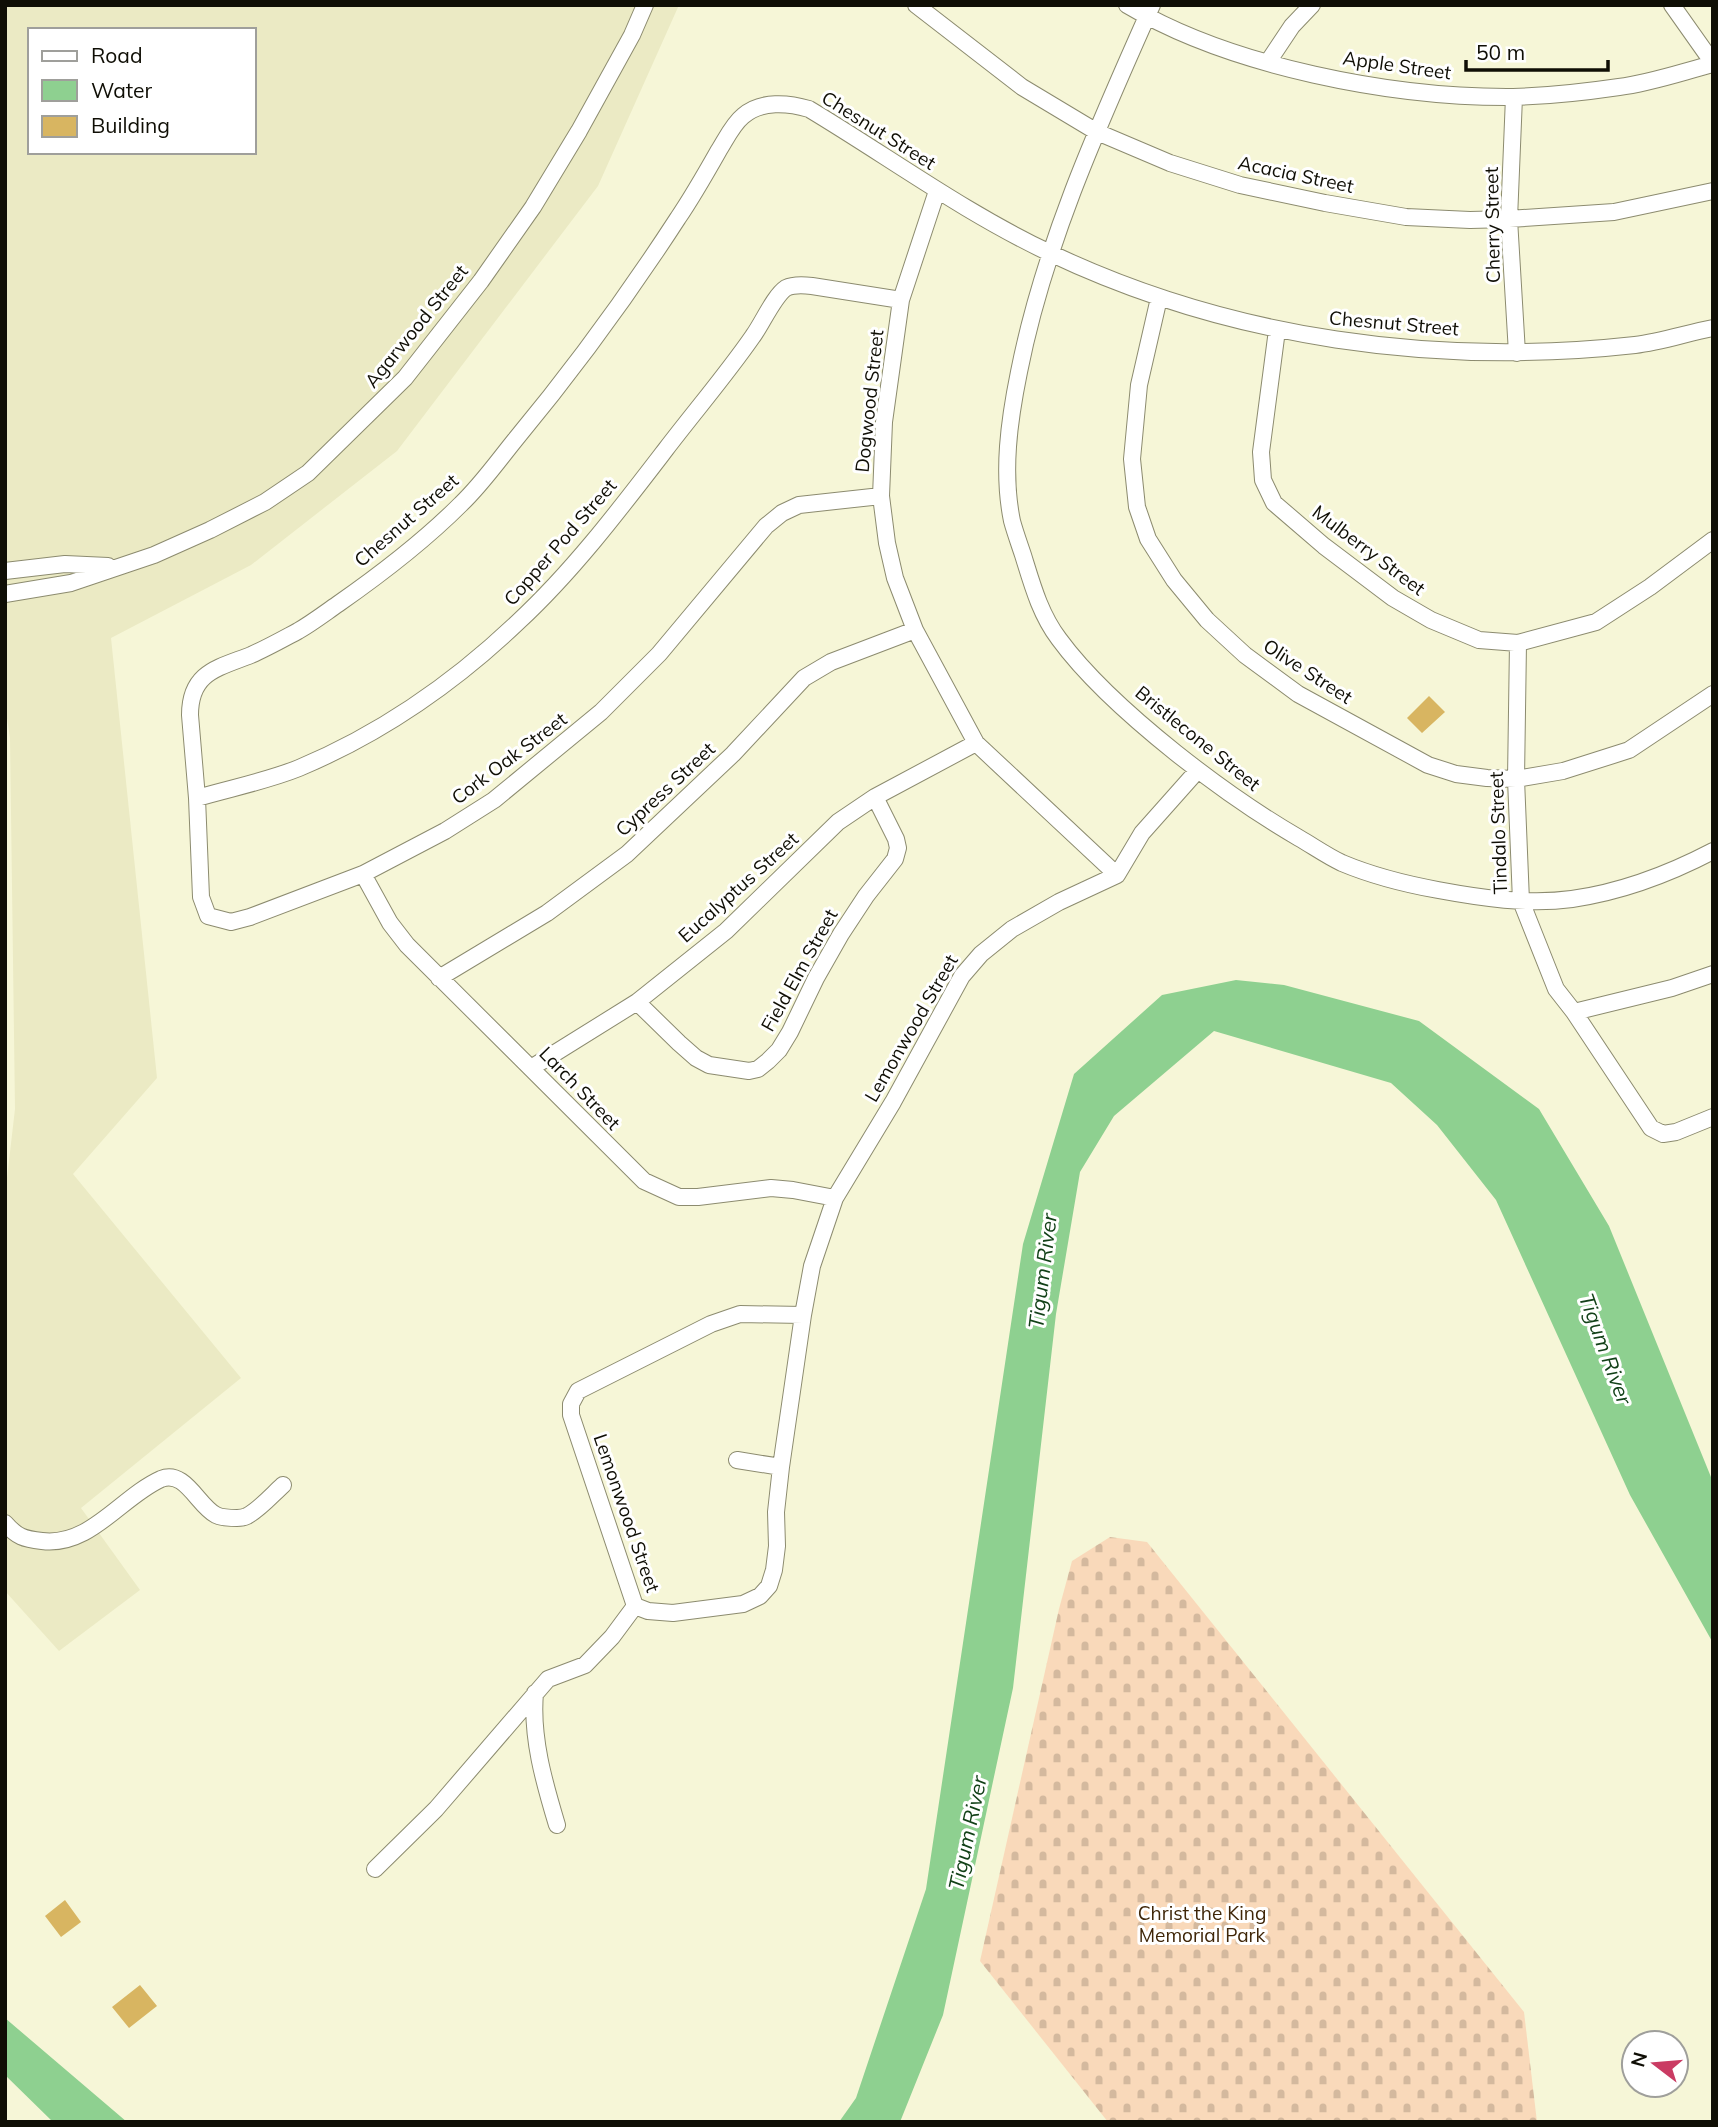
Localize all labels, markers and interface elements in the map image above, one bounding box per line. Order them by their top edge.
legend [28,28,256,154]
scale bar [1466,28,1608,72]
text: 50 m [1476,39,1525,65]
text: Road [91,42,142,68]
street label: Apple Street [1341,46,1453,85]
text: Water [91,77,152,103]
street label: Chesnut Street [817,85,941,175]
text: Building [91,112,170,138]
street label: Acacia Street [1236,150,1356,198]
street label: Cherry Street [1479,166,1505,283]
street label: Agarwood Street [359,259,473,392]
street label: Chesnut Street [1328,305,1460,341]
street label: Dogwood Street [850,328,888,474]
street label: Chesnut Street [349,468,463,572]
street label: Copper Pod Street [498,474,622,610]
street label: Mulberry Street [1308,500,1431,601]
street label: Olive Street [1259,633,1357,709]
street label: Bristlecone Street [1131,680,1266,796]
street label: Cork Oak Street [447,707,572,809]
street label: Cypress Street [610,737,720,841]
street label: Tindalo Street [1484,771,1512,895]
street label: Eucalyptus Street [673,827,803,947]
street label: Field Elm Street [755,904,843,1035]
street label: Lemonwood Street [859,950,963,1106]
street label: Larch Street [534,1041,626,1135]
water label: Tigum River [1022,1210,1062,1330]
water label: Tigum River [1574,1290,1638,1409]
street label: Lemonwood Street [589,1431,666,1596]
water label: Tigum River [942,1772,992,1892]
park label: Christ the King Memorial Park [1138,1901,1266,1947]
north arrow [1620,2029,1690,2099]
text: N [1625,2049,1652,2070]

